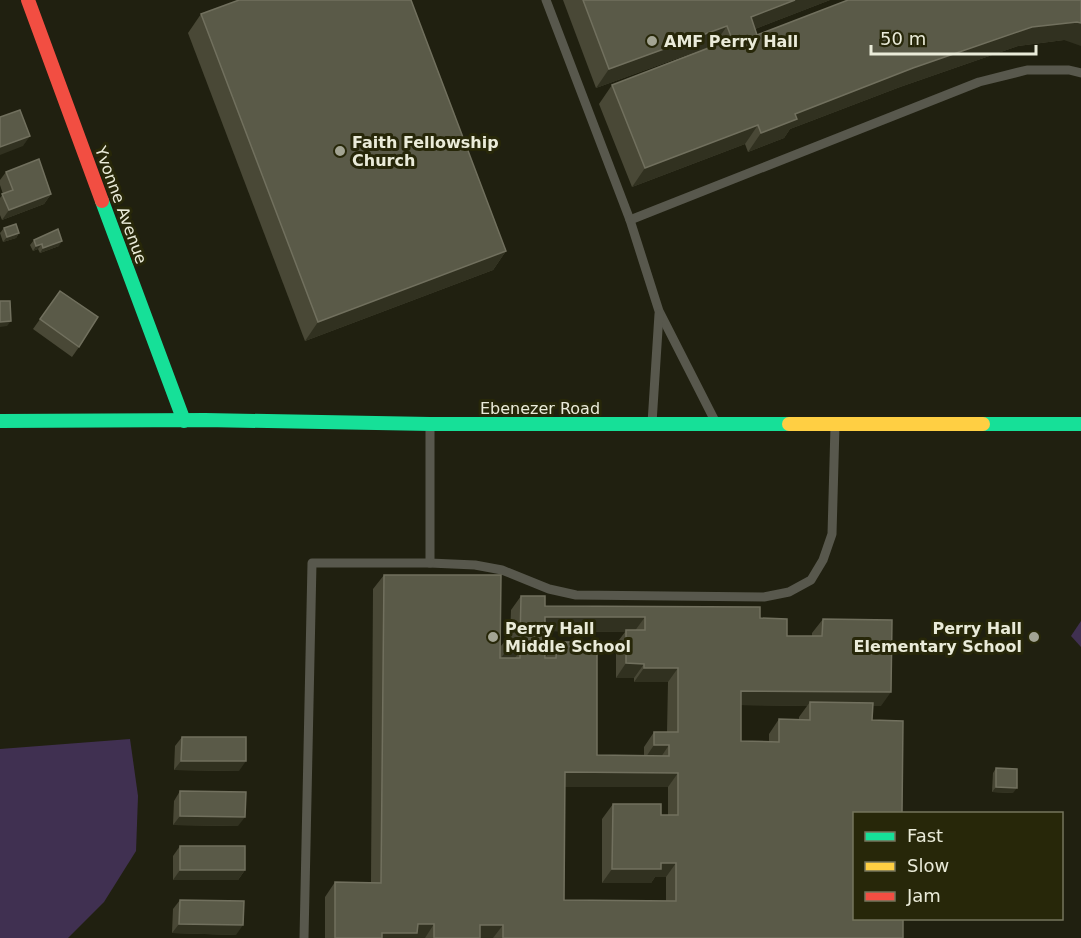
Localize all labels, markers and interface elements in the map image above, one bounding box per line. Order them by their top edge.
scale bar [871,18,1036,56]
text: 50 m [880,28,926,49]
place label: AMF Perry Hall [664,32,798,51]
marker: AMF Perry Hall [645,34,659,48]
place label: Faith Fellowship Church [352,133,499,170]
street label: Yvonne Avenue [91,143,151,266]
marker: Faith Fellowship Church [333,144,347,158]
street label: Ebenezer Road [480,399,600,418]
place label: Perry Hall Middle School [505,619,631,656]
place label: Perry Hall Elementary School [854,619,1022,656]
marker: Perry Hall Middle School [486,630,500,644]
marker: Perry Hall Elementary School [1027,630,1041,644]
legend [853,812,1063,920]
text: Fast [907,825,943,846]
text: Slow [907,855,949,876]
text: Jam [906,885,941,906]

